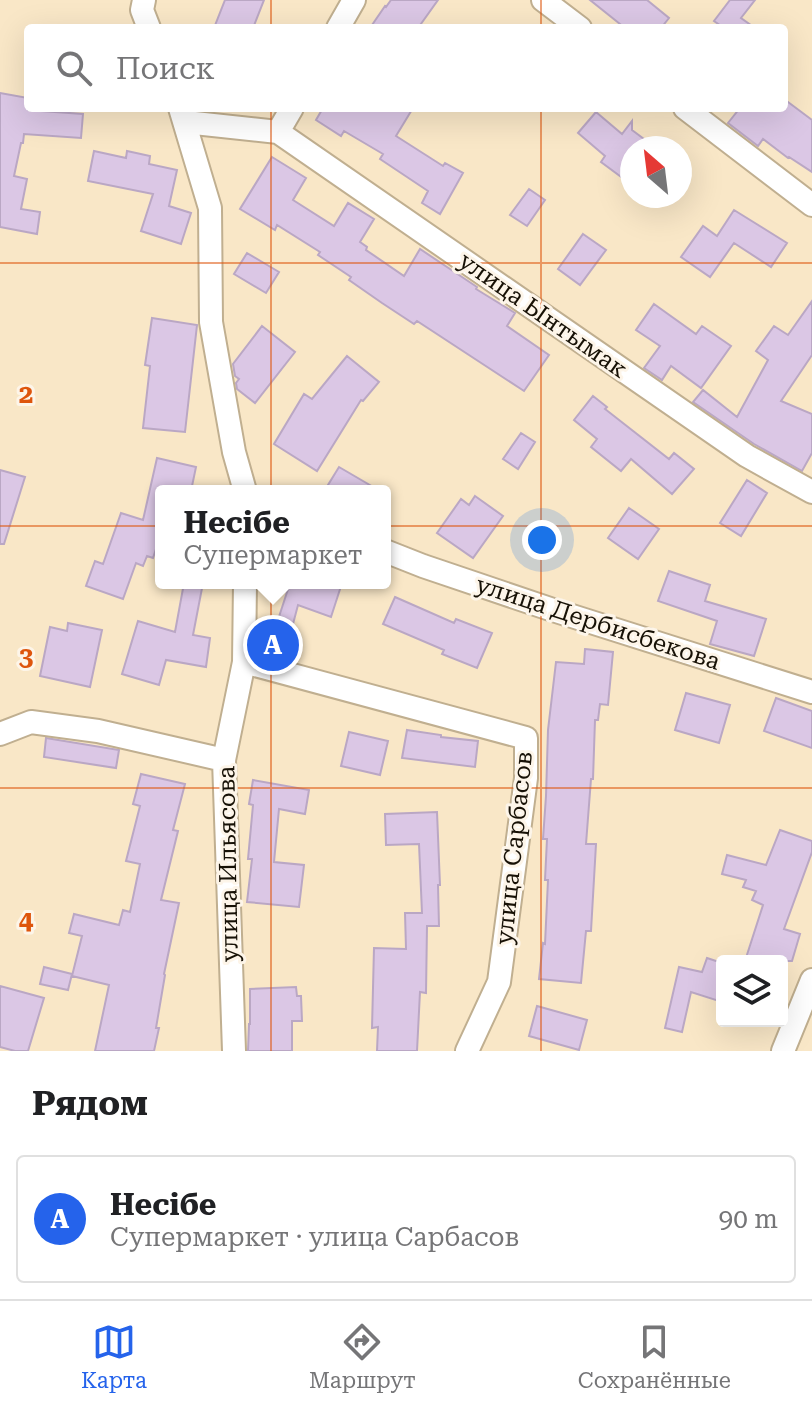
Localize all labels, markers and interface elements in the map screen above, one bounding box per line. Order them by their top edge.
search box [24,24,788,112]
icon: search [52,46,96,90]
text: Поиск [116,51,215,86]
north arrow [620,136,692,208]
street label: улица Ынтымак [453,246,633,384]
text: 2 [19,379,33,409]
popup [155,485,391,589]
text: Несібе [183,505,290,540]
your location [522,520,562,560]
text: Супермаркет [183,540,363,570]
street label: улица Дербисбекова [472,570,724,676]
pin: A [247,615,299,675]
text: 3 [19,642,33,672]
street label: улица Сарбасов [490,750,538,946]
street label: улица Ильясова [212,766,244,962]
text: 4 [19,905,34,935]
map controls [716,955,788,1027]
button: layers [716,955,788,1027]
text: Рядом [32,1083,148,1123]
text: Несібе [110,1187,216,1222]
text: A [51,1204,69,1234]
text: 90 m [719,1204,778,1234]
text: Супермаркет · улица Сарбасов [110,1222,519,1252]
tab: Карта [81,1320,147,1393]
tab: Маршрут [309,1320,416,1393]
tab: Сохранённые [578,1320,731,1393]

